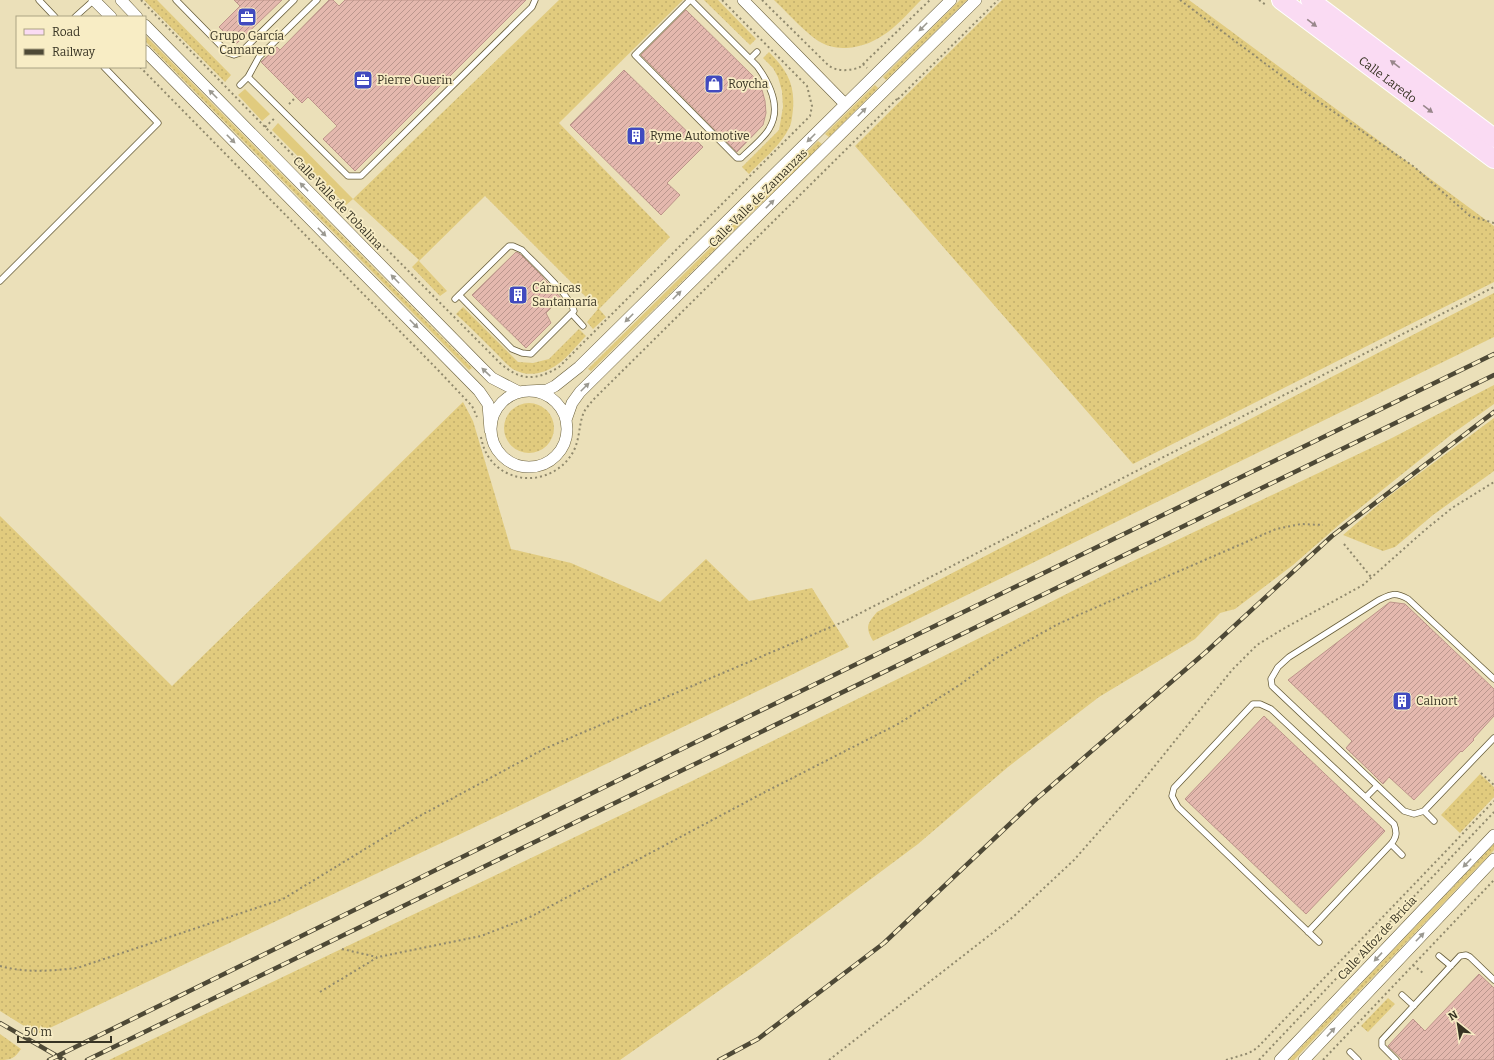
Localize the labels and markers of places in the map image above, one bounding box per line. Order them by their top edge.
office icon: Grupo García Camarero [236,6,258,28]
place label: Grupo García Camarero [210,29,285,57]
office icon: Pierre Guerin [352,69,374,91]
place label: Pierre Guerin [377,73,453,87]
shop icon: Roycha [703,73,725,95]
place label: Roycha [728,77,769,91]
building icon: Ryme Automotive [625,125,647,147]
place label: Ryme Automotive [650,129,750,143]
place label: Cárnicas Santamaría [532,281,597,309]
building icon: Cárnicas Santamaría [507,284,529,306]
building icon: Calnort [1391,690,1413,712]
place label: Calnort [1416,694,1458,708]

